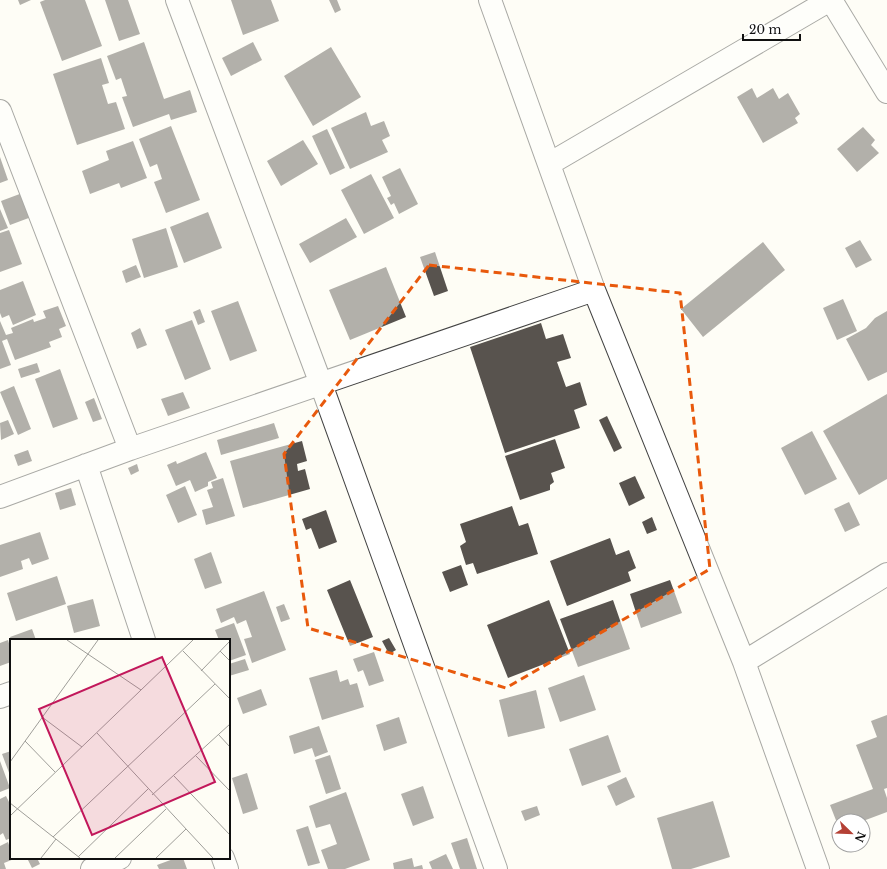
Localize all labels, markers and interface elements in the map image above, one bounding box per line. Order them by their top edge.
scale bar [743,16,800,42]
text: 20 m [749,22,781,37]
inset map [10,639,230,859]
north arrow [831,813,871,853]
text: N [851,829,869,845]

